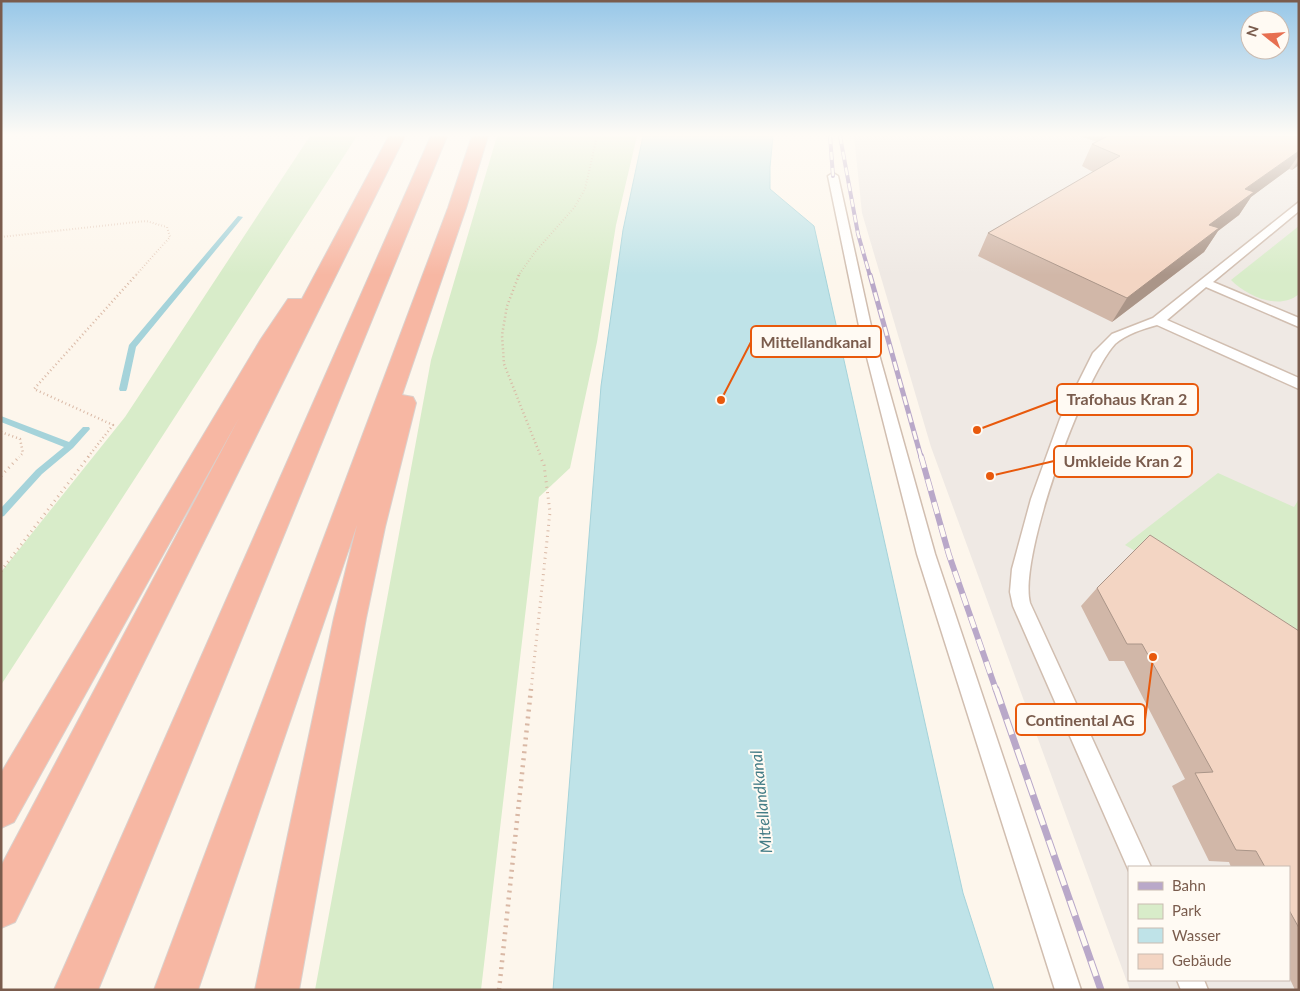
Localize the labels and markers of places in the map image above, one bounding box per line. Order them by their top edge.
callout: Mittellandkanal [751,326,881,357]
callout: Trafohaus Kran 2 [1057,384,1198,415]
callout: Umkleide Kran 2 [1054,446,1192,477]
callout: Continental AG [1016,704,1145,735]

